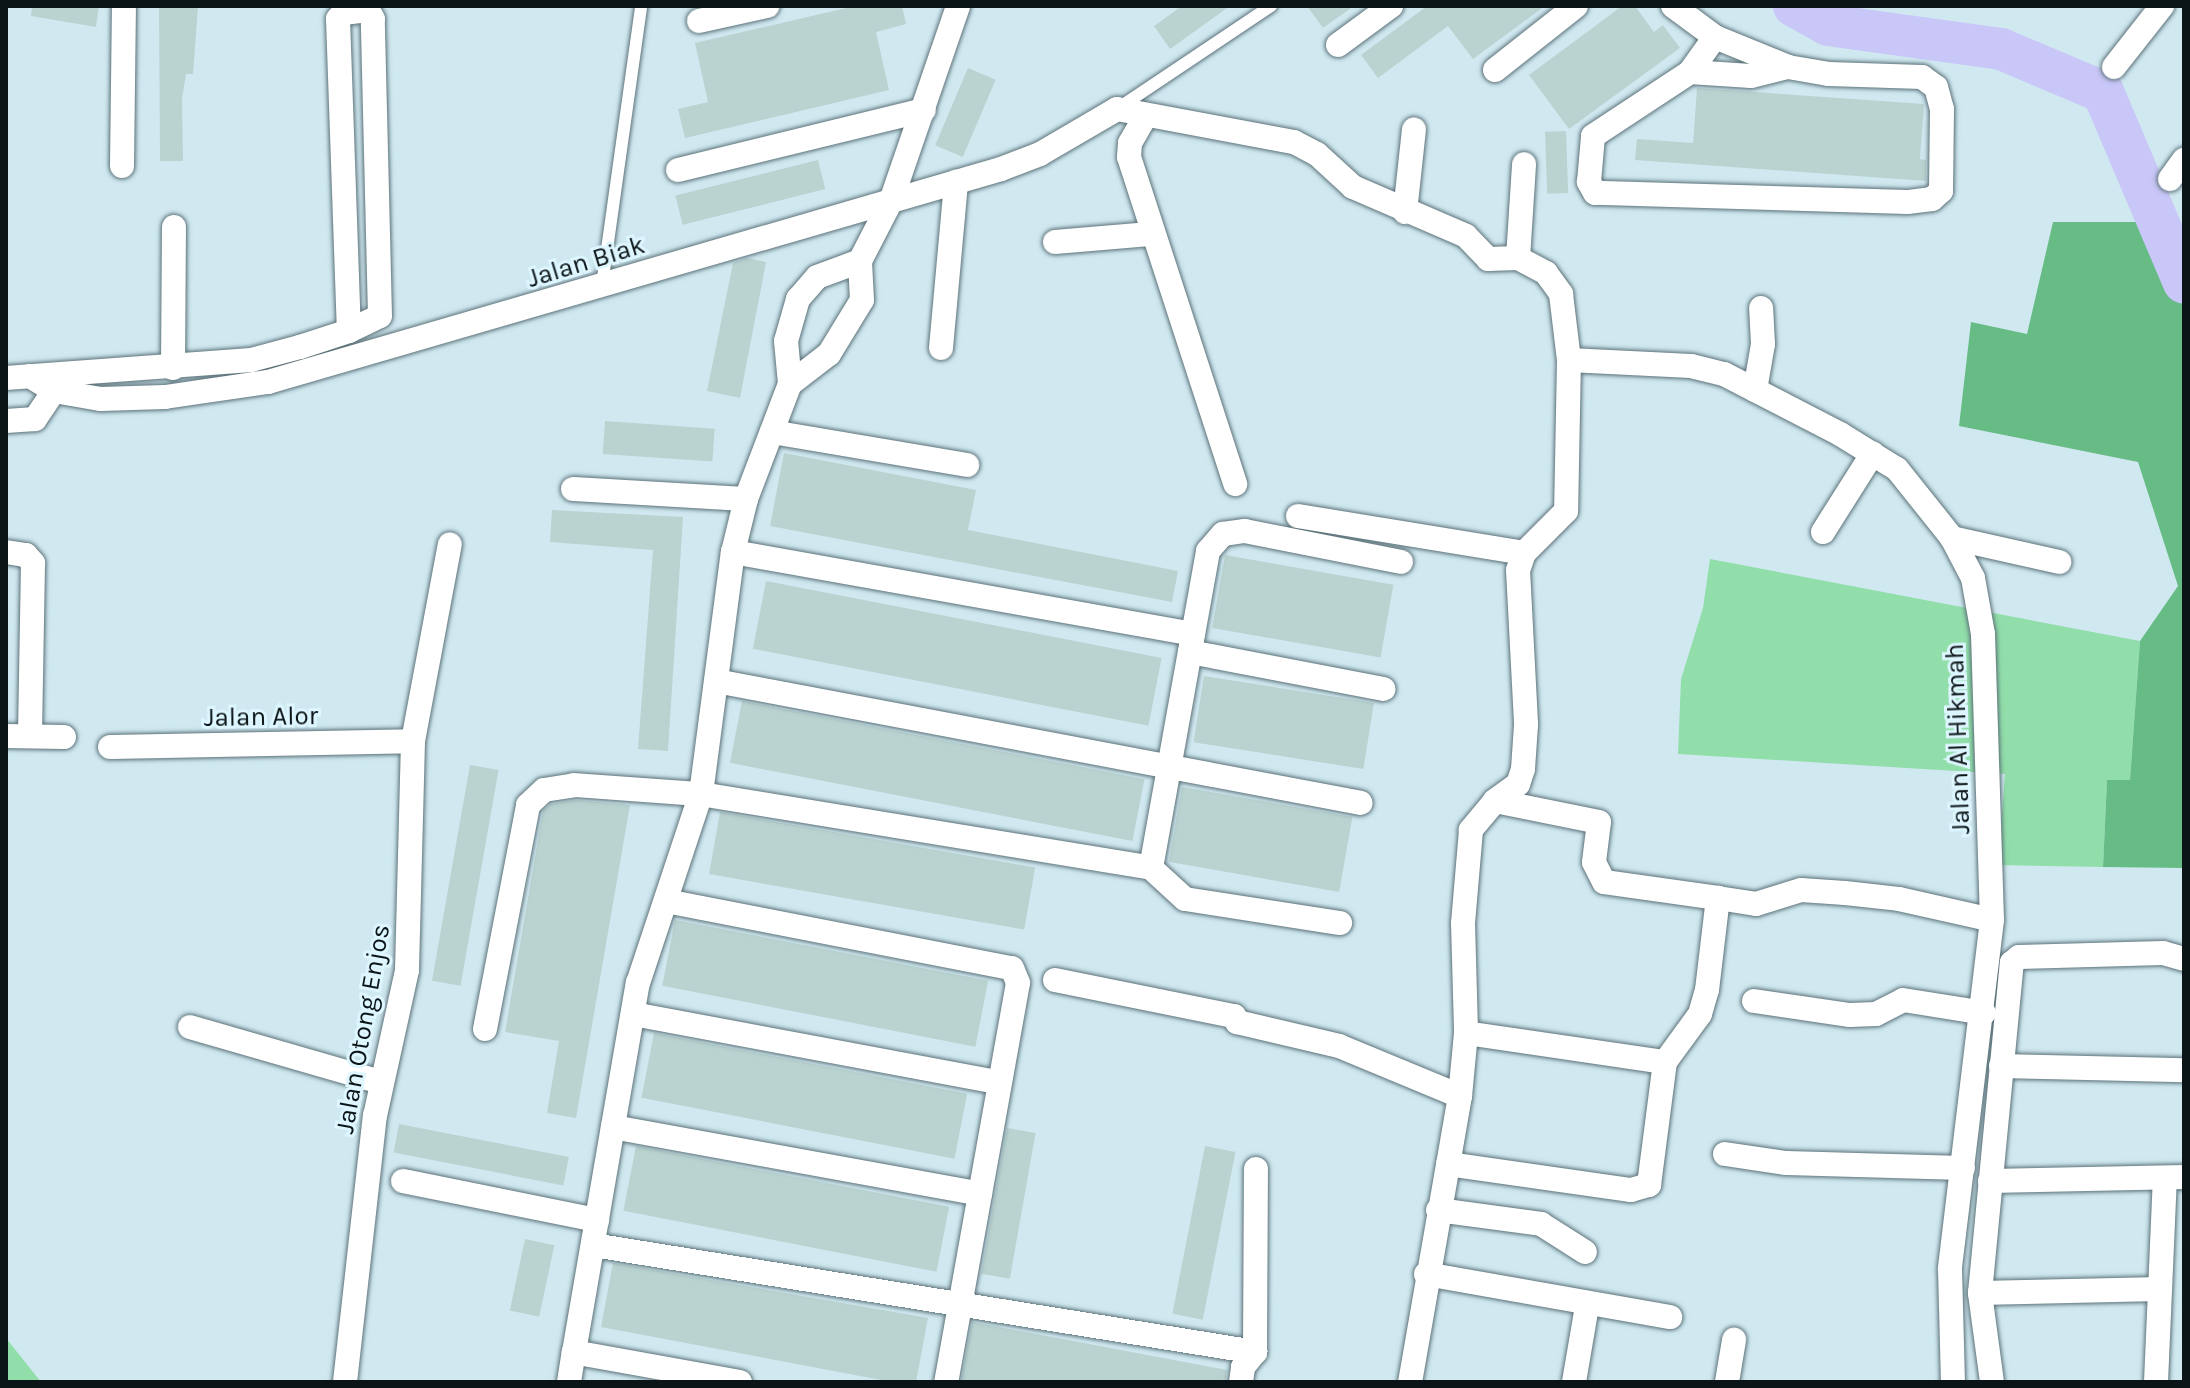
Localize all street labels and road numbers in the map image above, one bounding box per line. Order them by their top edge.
street label: Jalan Biak [524,229,648,295]
street label: Jalan Al Hikmah [1939,643,1977,835]
street label: Jalan Alor [204,700,318,734]
street label: Jalan Otong Enjos [329,922,397,1136]

